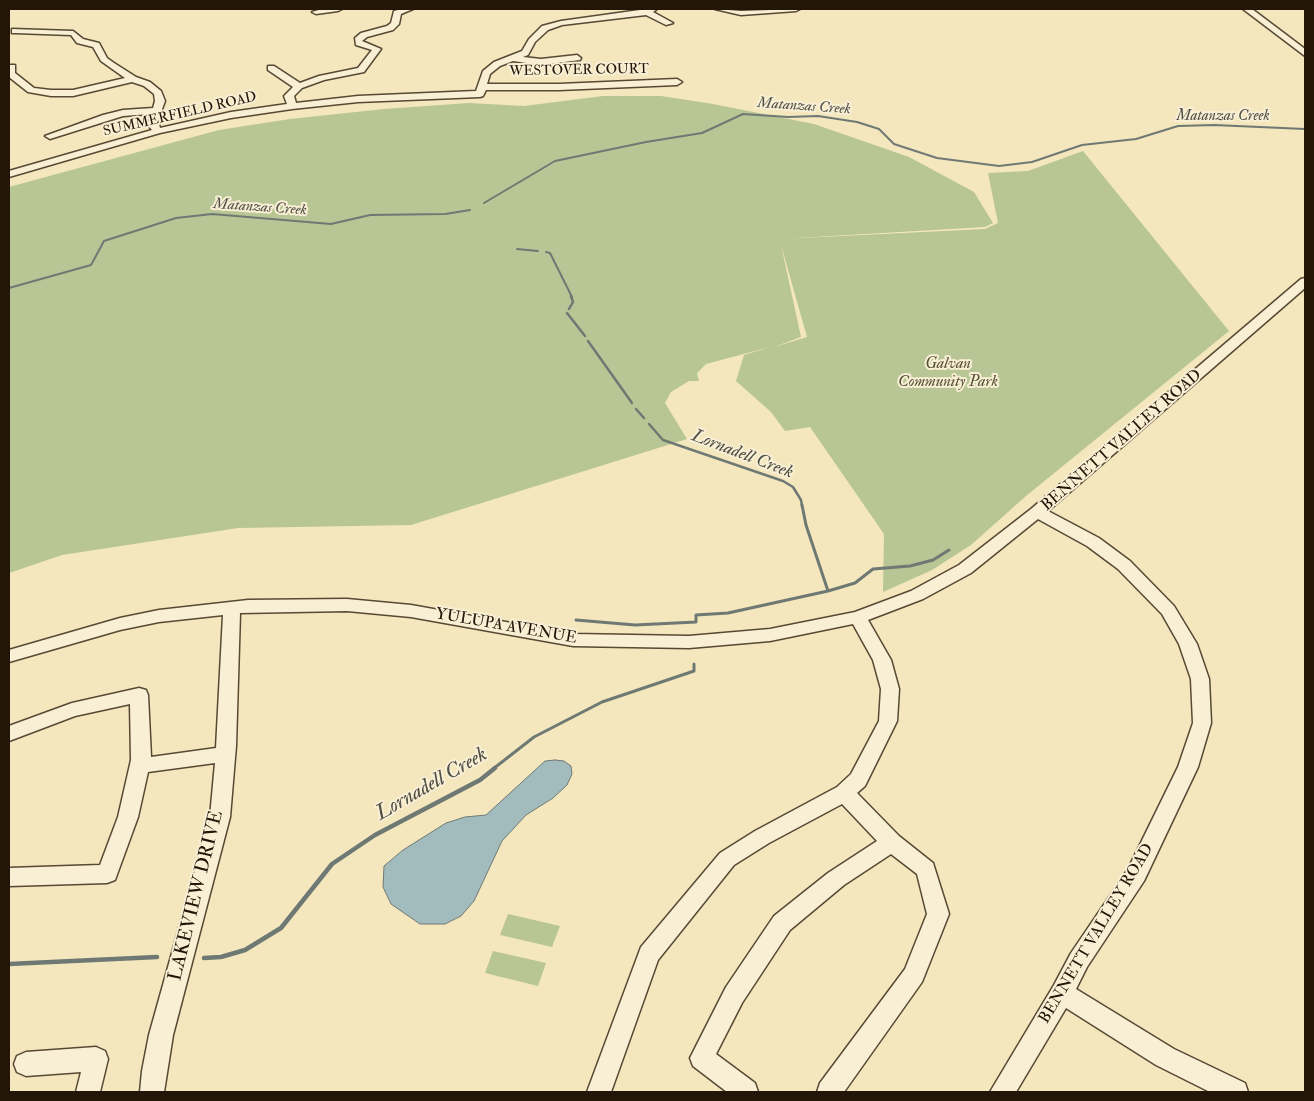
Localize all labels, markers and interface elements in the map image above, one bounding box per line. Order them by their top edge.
street label: WESTOVER COURT [509,61,649,81]
street label: SUMMERFIELD ROAD [102,89,258,141]
water label: Matanzas Creek [757,95,851,119]
water label: Matanzas Creek [1176,108,1270,126]
water label: Matanzas Creek [213,196,307,220]
park label: Galvan Community Park [898,355,998,393]
street label: BENNETT VALLEY ROAD [1038,366,1206,516]
water label: Lornadell Creek [688,426,796,484]
street label: YULUPA AVENUE [434,605,578,649]
water label: Lornadell Creek [372,743,492,827]
street label: LAKEVIEW DRIVE [165,809,229,983]
street label: BENNETT VALLEY ROAD [1036,841,1158,1027]

